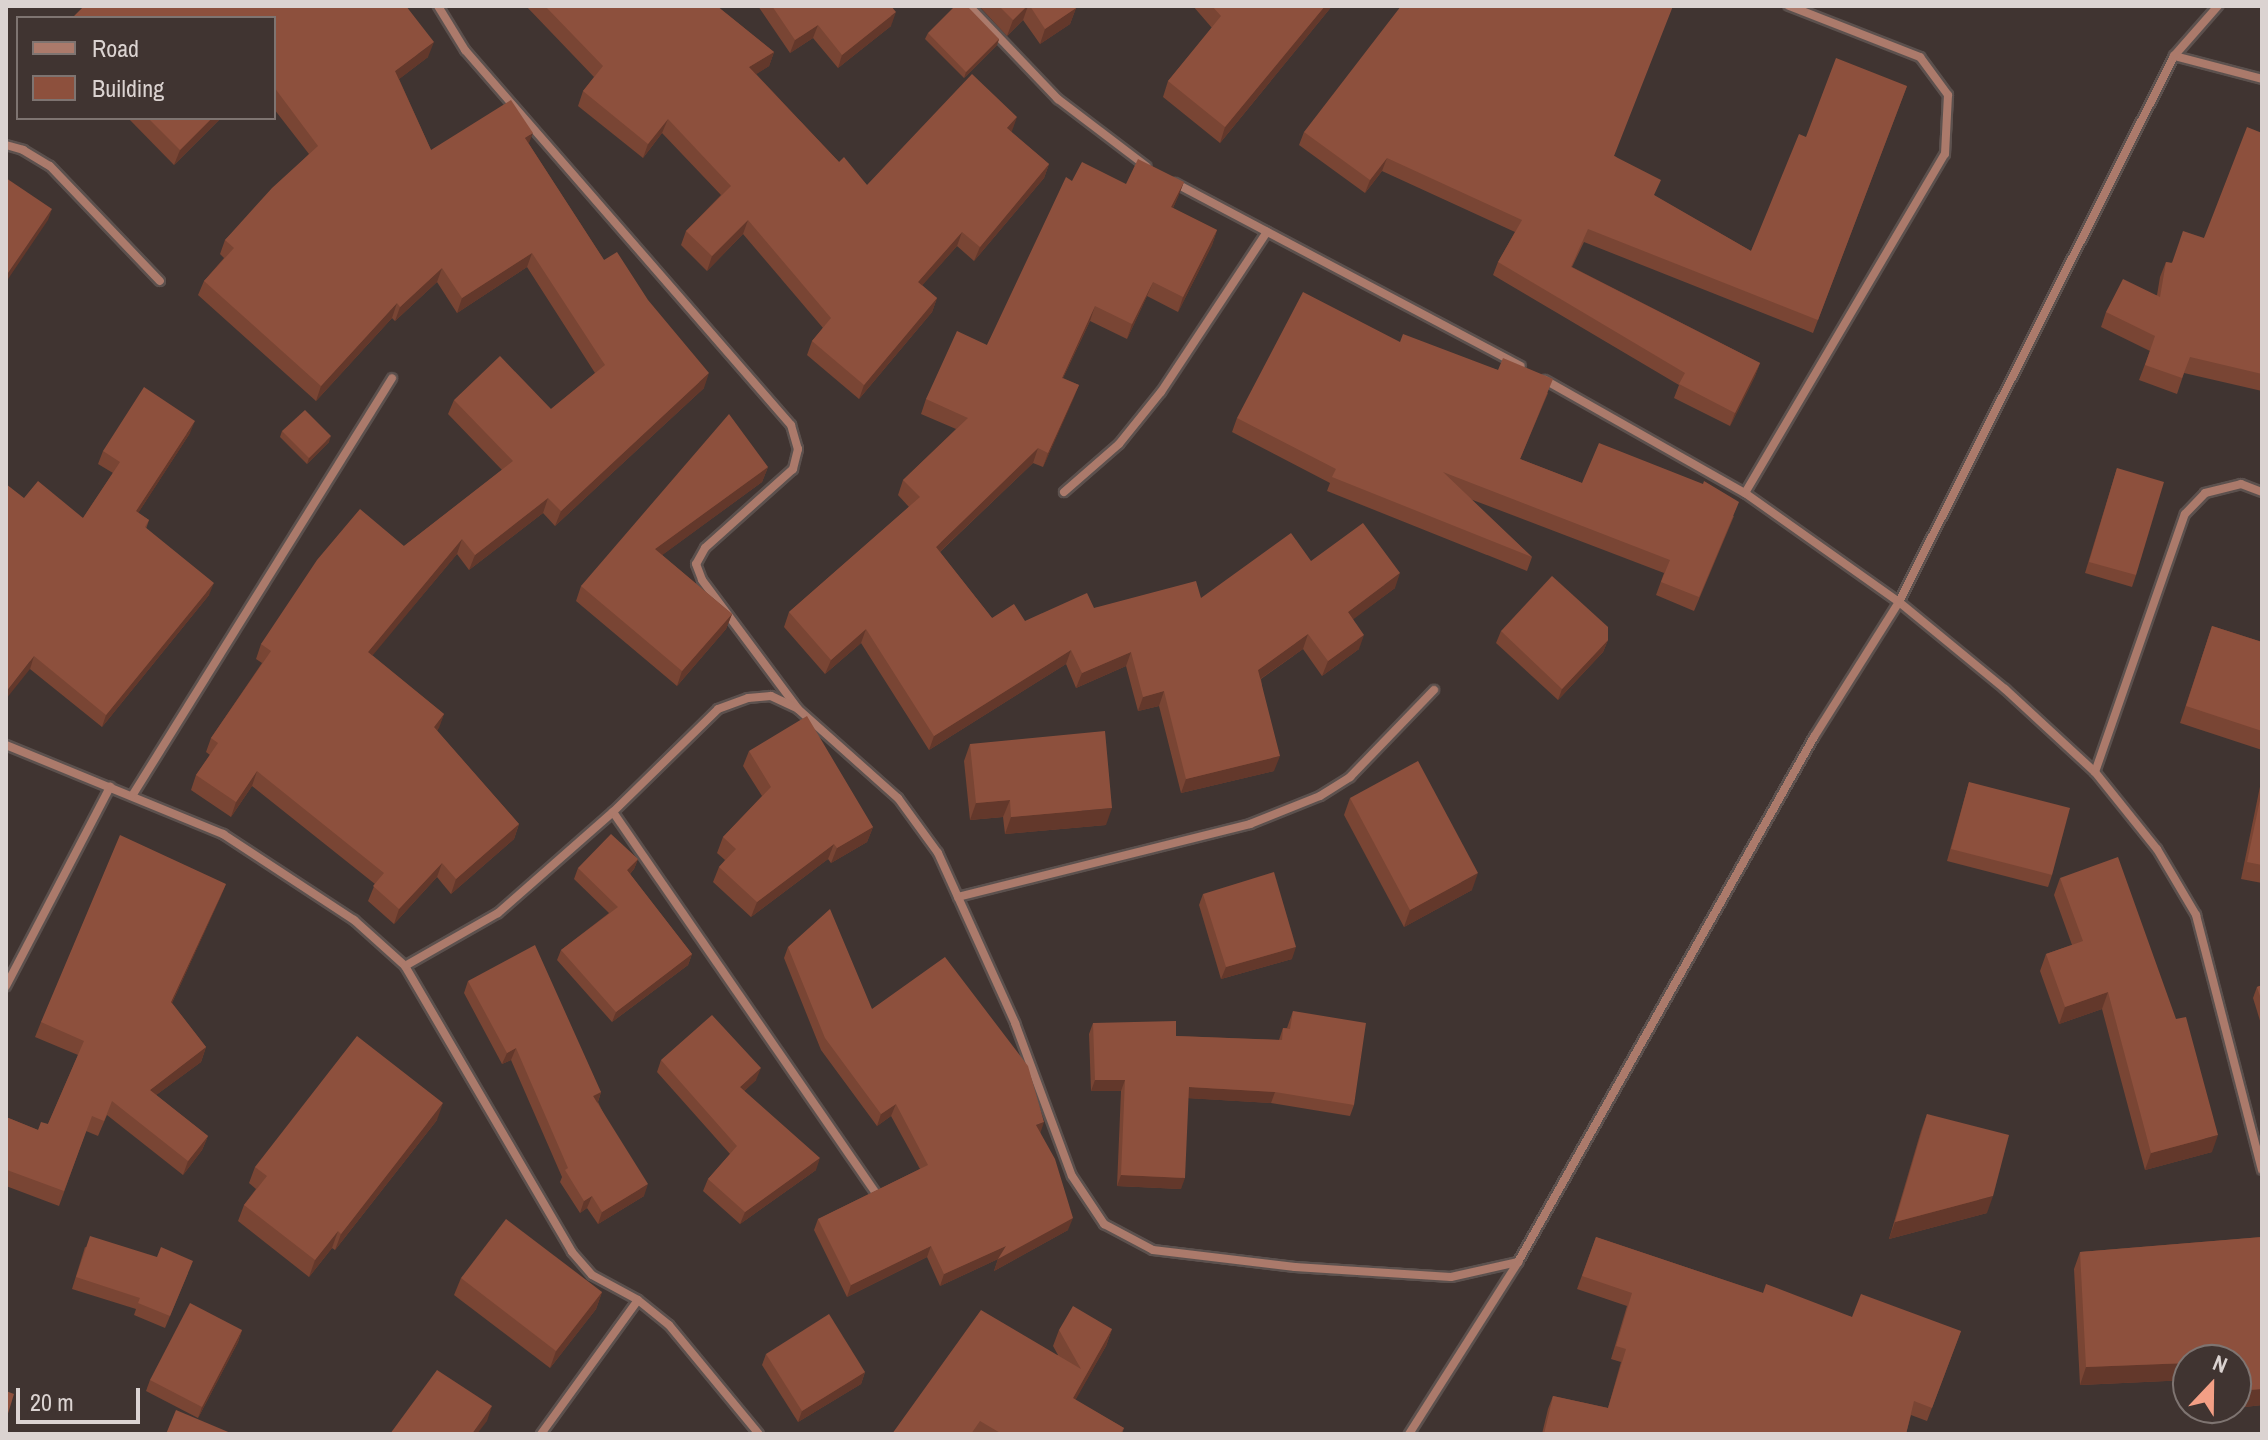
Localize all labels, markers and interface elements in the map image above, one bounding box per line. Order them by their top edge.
legend [16,16,276,120]
text: Road [92,32,139,64]
text: Building [92,72,164,104]
north arrow [2172,1344,2252,1424]
text: N [2209,1347,2232,1380]
scale bar [20,1372,144,1422]
text: 20 m [30,1386,74,1418]

